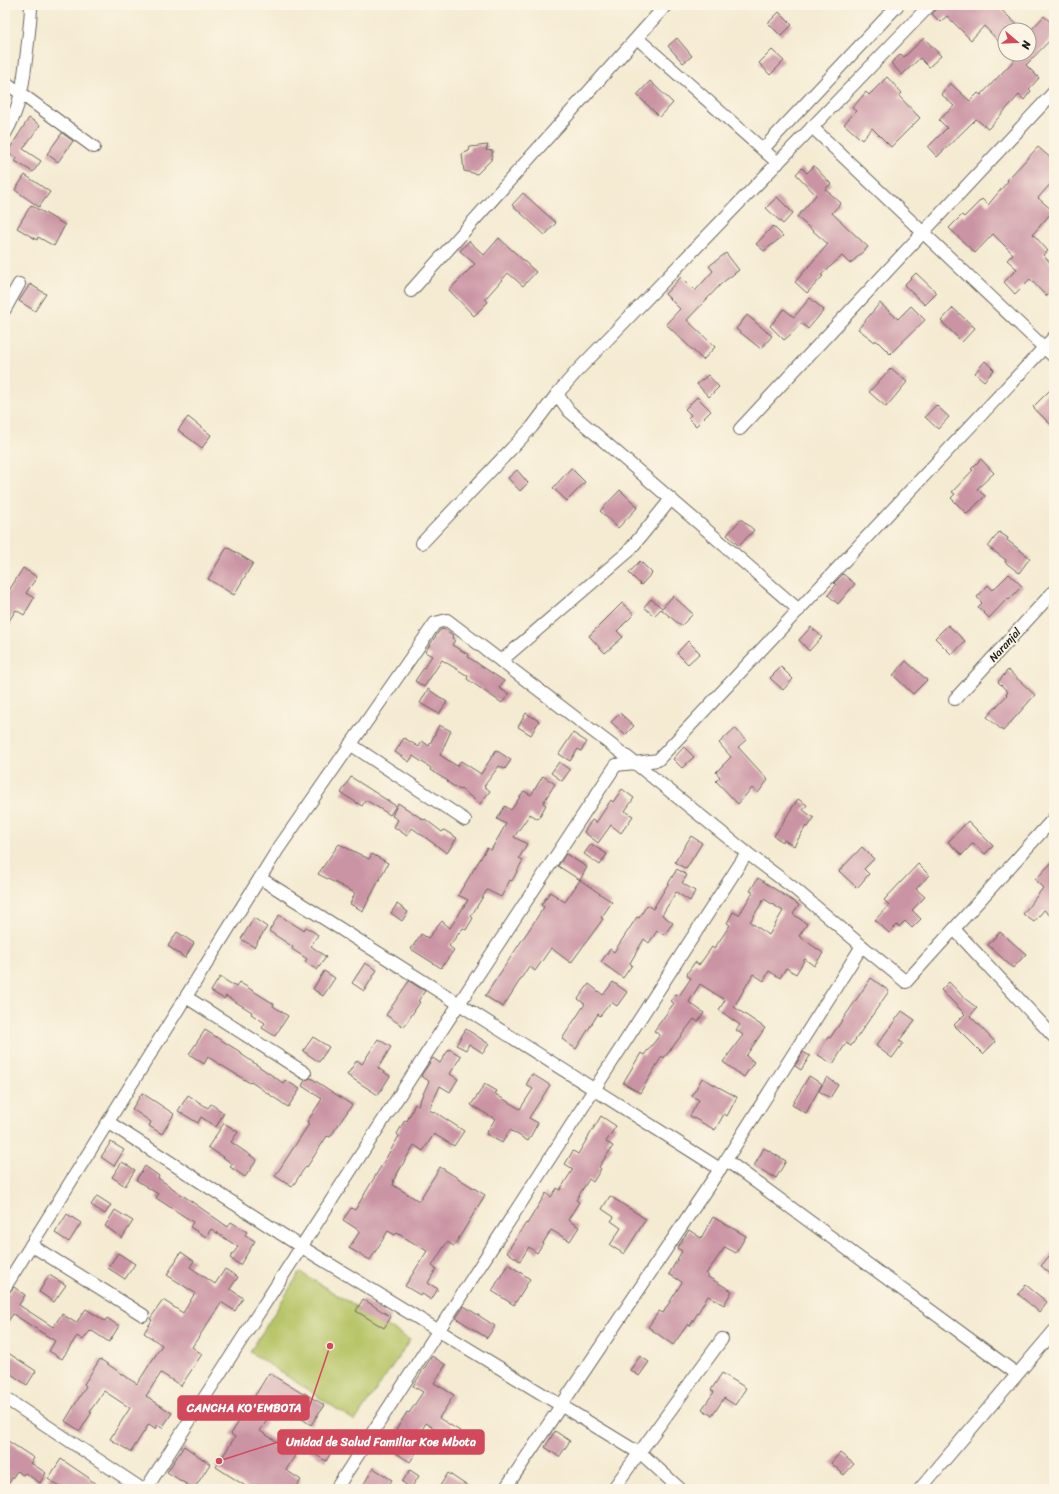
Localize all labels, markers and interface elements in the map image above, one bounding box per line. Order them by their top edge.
north arrow [997,22,1037,62]
text: N [1016,37,1037,52]
street label: Naranjal [984,623,1026,667]
callout: CANCHA KO'EMBOTA [178,1396,309,1420]
text: CANCHA KO'EMBOTA [186,1397,301,1419]
callout: Unidad de Salud Familiar Koe Mbota [278,1430,484,1454]
text: Unidad de Salud Familiar Koe Mbota [286,1431,476,1453]

